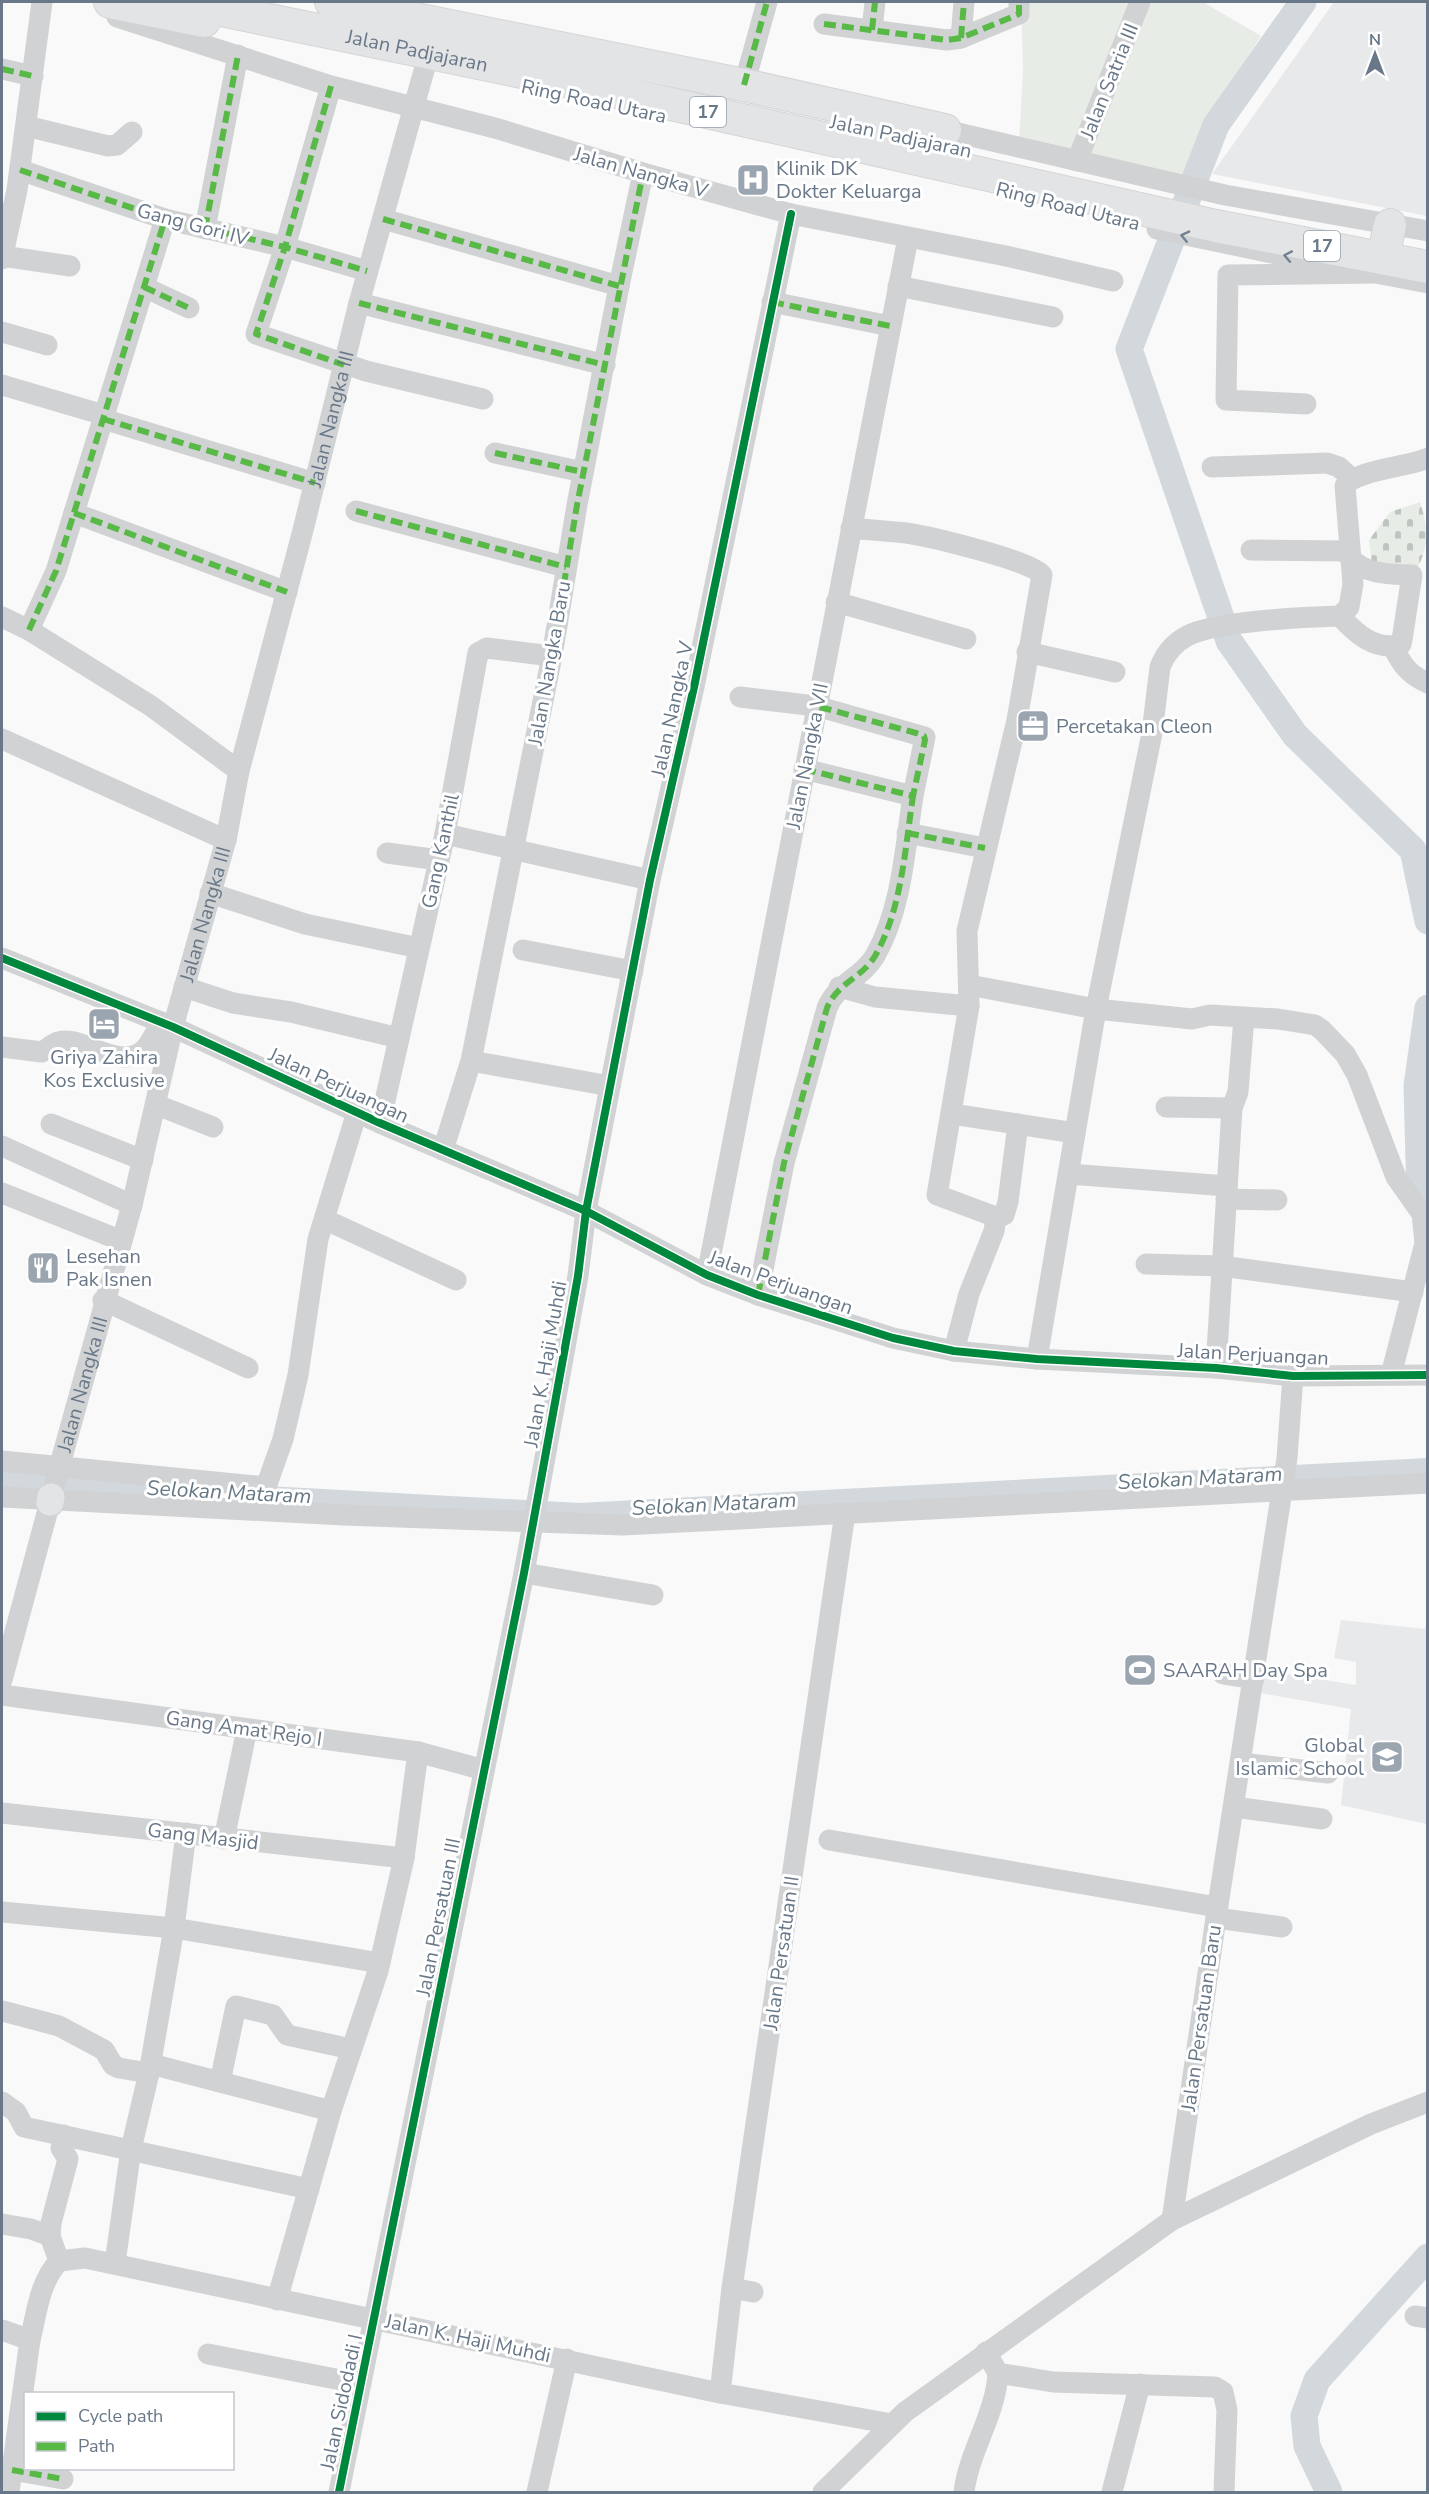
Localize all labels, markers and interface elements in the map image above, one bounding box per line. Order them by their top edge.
street label: Jalan Satria III [1074,19,1145,144]
street label: Jalan Padjajaran [343,23,490,79]
north arrow [1345,24,1405,84]
text: N [1369,29,1381,51]
street label: Ring Road Utara [519,73,669,130]
road number: 17 [690,97,726,127]
street label: Jalan Padjajaran [827,108,974,165]
street label: Jalan Nangka V [570,140,711,205]
place label: Klinik DK Dokter Keluarga [776,155,922,205]
hospital icon: Klinik DK Dokter Keluarga [735,162,771,198]
street label: Ring Road Utara [993,176,1143,237]
street label: Gang Gori IV [134,197,252,252]
one-way arrow [1181,230,1191,243]
road number: 17 [1304,231,1340,261]
one-way arrow [1283,250,1293,263]
street label: Jalan Nangka III [301,348,361,491]
street label: Jalan Nangka Baru [522,579,577,749]
street label: Jalan Nangka V [645,639,700,780]
street label: Jalan Nangka VII [780,681,835,832]
office icon: Percetakan Cleon [1015,708,1051,744]
place label: Percetakan Cleon [1056,713,1213,740]
street label: Gang Kanthil [415,791,466,911]
street label: Jalan Nangka III [173,843,238,986]
hotel icon: Griya Zahira Kos Exclusive [86,1006,122,1042]
street label: Jalan Perjuangan [263,1041,413,1130]
place label: Griya Zahira Kos Exclusive [43,1044,165,1094]
place label: Lesehan Pak Isnen [66,1243,152,1293]
street label: Jalan Perjuangan [704,1243,857,1321]
restaurant icon: Lesehan Pak Isnen [25,1250,61,1286]
street label: Jalan K. Haji Muhdi [517,1279,573,1451]
street label: Jalan Nangka III [51,1313,114,1456]
street label: Jalan Perjuangan [1176,1337,1329,1372]
water label: Selokan Mataram [1117,1460,1283,1496]
water label: Selokan Mataram [146,1474,312,1510]
water label: Selokan Mataram [631,1486,797,1522]
sports icon: SAARAH Day Spa [1122,1652,1158,1688]
place label: SAARAH Day Spa [1163,1657,1328,1684]
street label: Gang Amat Rejo I [164,1704,324,1753]
place label: Global Islamic School [1236,1732,1364,1782]
school or university icon: Global Islamic School [1369,1739,1405,1775]
street label: Gang Masjid [146,1816,260,1857]
street label: Jalan Persatuan III [410,1836,467,2000]
street label: Jalan Persatuan II [757,1874,806,2033]
street label: Jalan Persatuan Baru [1175,1923,1228,2114]
street label: Jalan K. Haji Muhdi [382,2308,553,2369]
street label: Jalan Sidodadi I [314,2331,369,2474]
legend [24,2392,234,2470]
text: Cycle path [78,2404,163,2428]
text: Path [78,2434,115,2458]

